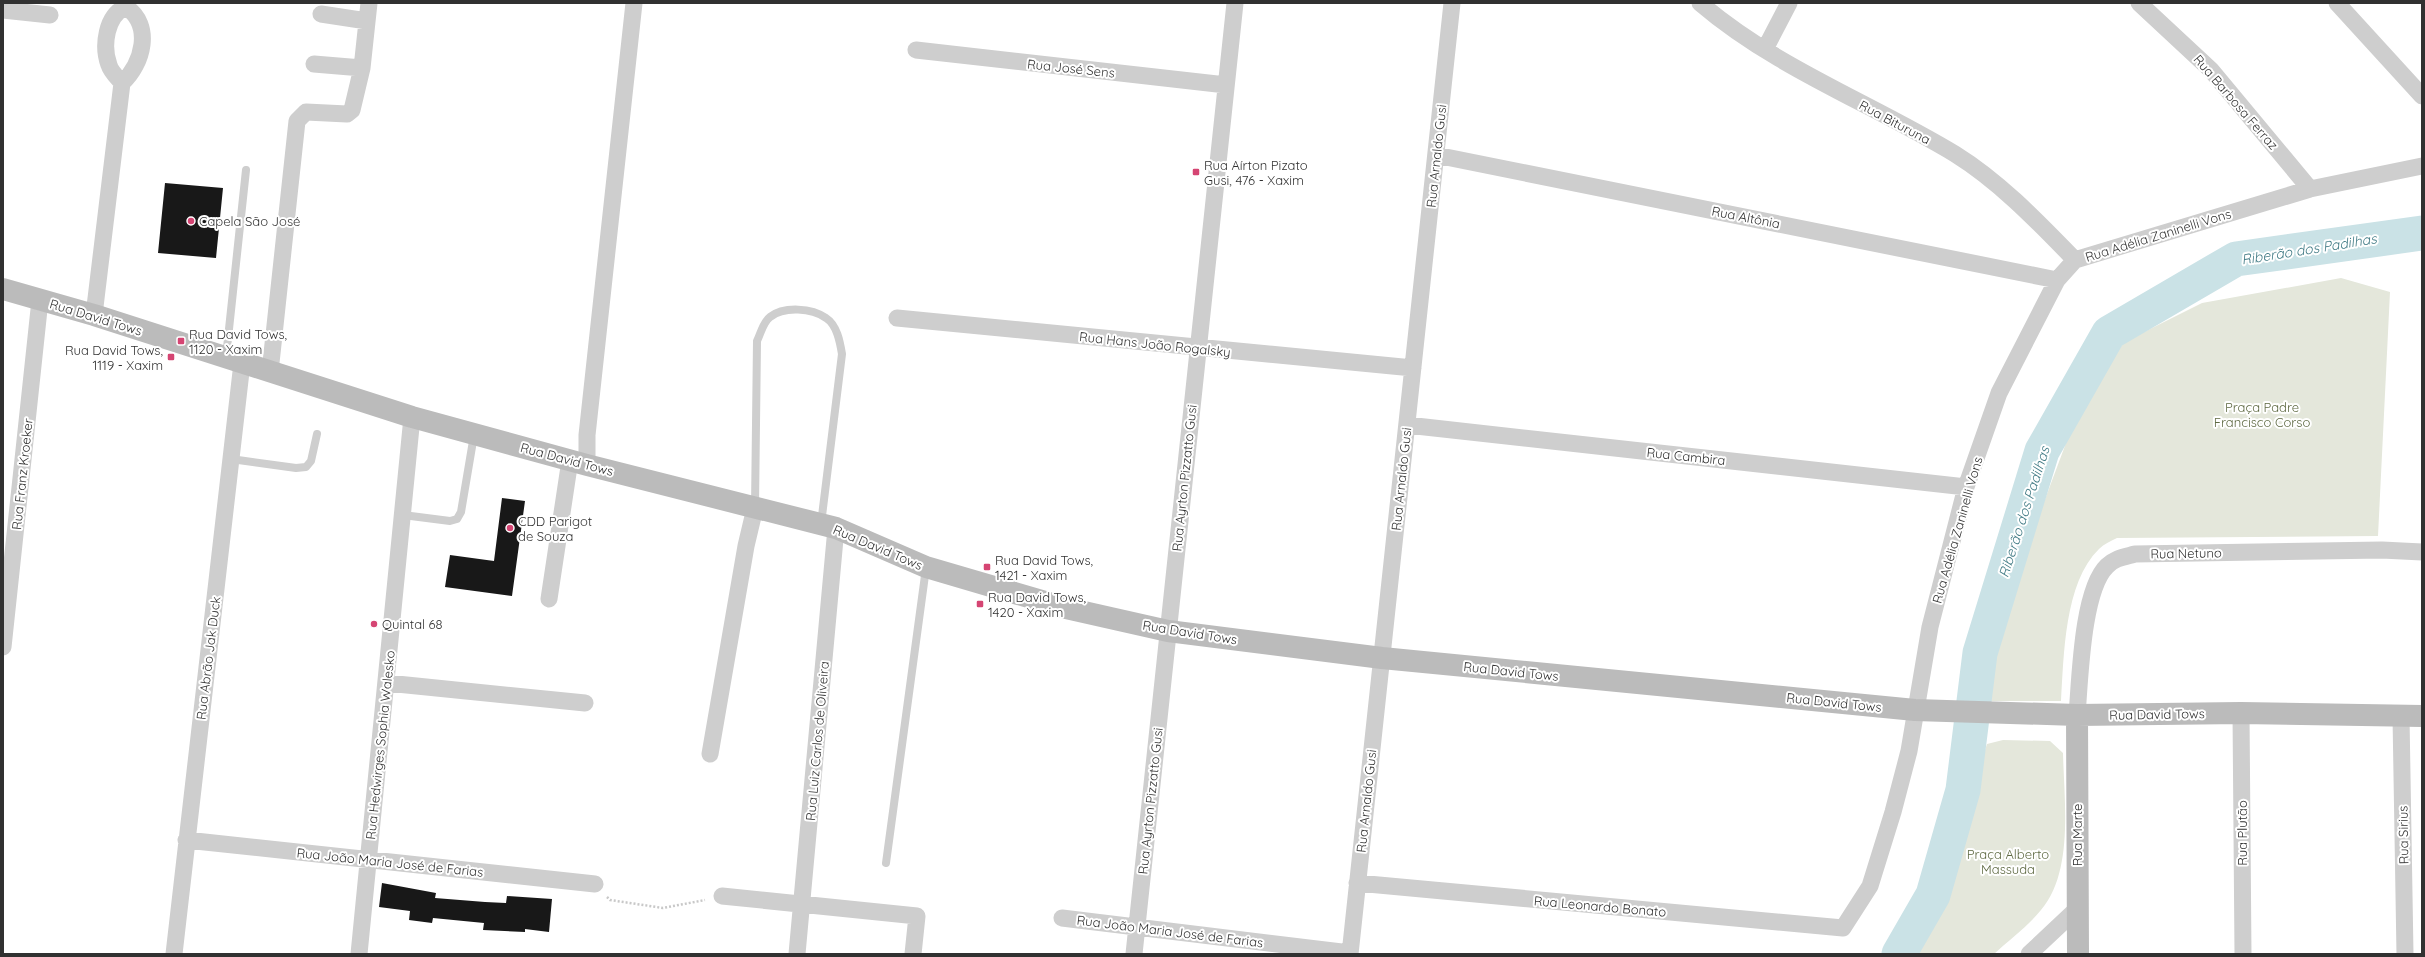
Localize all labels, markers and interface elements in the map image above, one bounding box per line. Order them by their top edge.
street label: Rua Barbosa Ferraz [2190,51,2282,153]
street label: Rua José Sens [1026,55,1116,81]
street label: Rua Bituruna [1857,97,1933,147]
street label: Rua Arnaldo Gusi [1423,104,1449,208]
place label: Rua Aírton Pizato Gusi, 476 - Xaxim [1204,157,1308,188]
marker: Rua Aírton Pizato Gusi, 476 - Xaxim [1191,167,1201,177]
street label: Rua Altônia [1711,203,1781,231]
street label: Rua Adélia Zaninelli Vons [2083,205,2233,265]
place label: Capela São José [199,213,300,229]
marker: Capela São José [186,216,196,226]
water label: Riberão dos Padilhas [2240,229,2379,269]
street label: Rua David Tows [48,295,144,339]
place label: Rua David Tows, 1120 - Xaxim [189,326,288,357]
street label: Rua Hans João Rogalsky [1078,328,1232,360]
marker: Rua David Tows, 1120 - Xaxim [176,336,186,346]
place label: Rua David Tows, 1119 - Xaxim [65,342,163,373]
marker: Rua David Tows, 1119 - Xaxim [166,352,176,362]
park label: Praça Padre Francisco Corso [2214,399,2310,430]
street label: Rua Ayrton Pizzatto Gusi [1168,404,1200,552]
street label: Rua Franz Kroeker [8,417,36,531]
street label: Rua Arnaldo Gusi [1388,427,1414,531]
street label: Rua David Tows [519,439,615,479]
water label: Riberão dos Padilhas [1994,443,2054,580]
street label: Rua Cambira [1646,444,1726,468]
street label: Rua Adélia Zaninelli Vons [1928,455,1986,605]
place label: CDD Parigot de Souza [518,513,592,544]
street label: Rua David Tows [831,521,925,573]
marker: CDD Parigot de Souza [505,523,515,533]
street label: Rua Netuno [2150,544,2222,562]
place label: Rua David Tows, 1421 - Xaxim [995,552,1094,583]
marker: Rua David Tows, 1421 - Xaxim [982,562,992,572]
place label: Rua David Tows, 1420 - Xaxim [988,589,1087,620]
street label: Rua Abrão Jak Duck [192,595,224,721]
marker: Rua David Tows, 1420 - Xaxim [975,599,985,609]
place label: Quintal 68 [382,616,443,632]
street label: Rua David Tows [1142,617,1238,647]
marker: Quintal 68 [369,619,379,629]
street label: Rua Hedwirges Sophia Walesko [362,650,398,840]
street label: Rua David Tows [1463,658,1559,684]
street label: Rua Luiz Carlos de Oliveira [802,661,832,821]
street label: Rua David Tows [1786,689,1882,715]
street label: Rua David Tows [2109,705,2205,723]
street label: Rua Ayrton Pizzatto Gusi [1134,727,1166,875]
street label: Rua Arnaldo Gusi [1353,749,1379,853]
street label: Rua Plutão [2234,800,2250,866]
street label: Rua Marte [2069,804,2085,866]
street label: Rua Sirius [2394,805,2412,865]
street label: Rua João Maria José de Farias [296,844,484,880]
park label: Praça Alberto Massuda [1967,846,2049,877]
street label: Rua Leonardo Bonato [1533,892,1667,920]
street label: Rua João Maria José de Farias [1076,912,1264,950]

